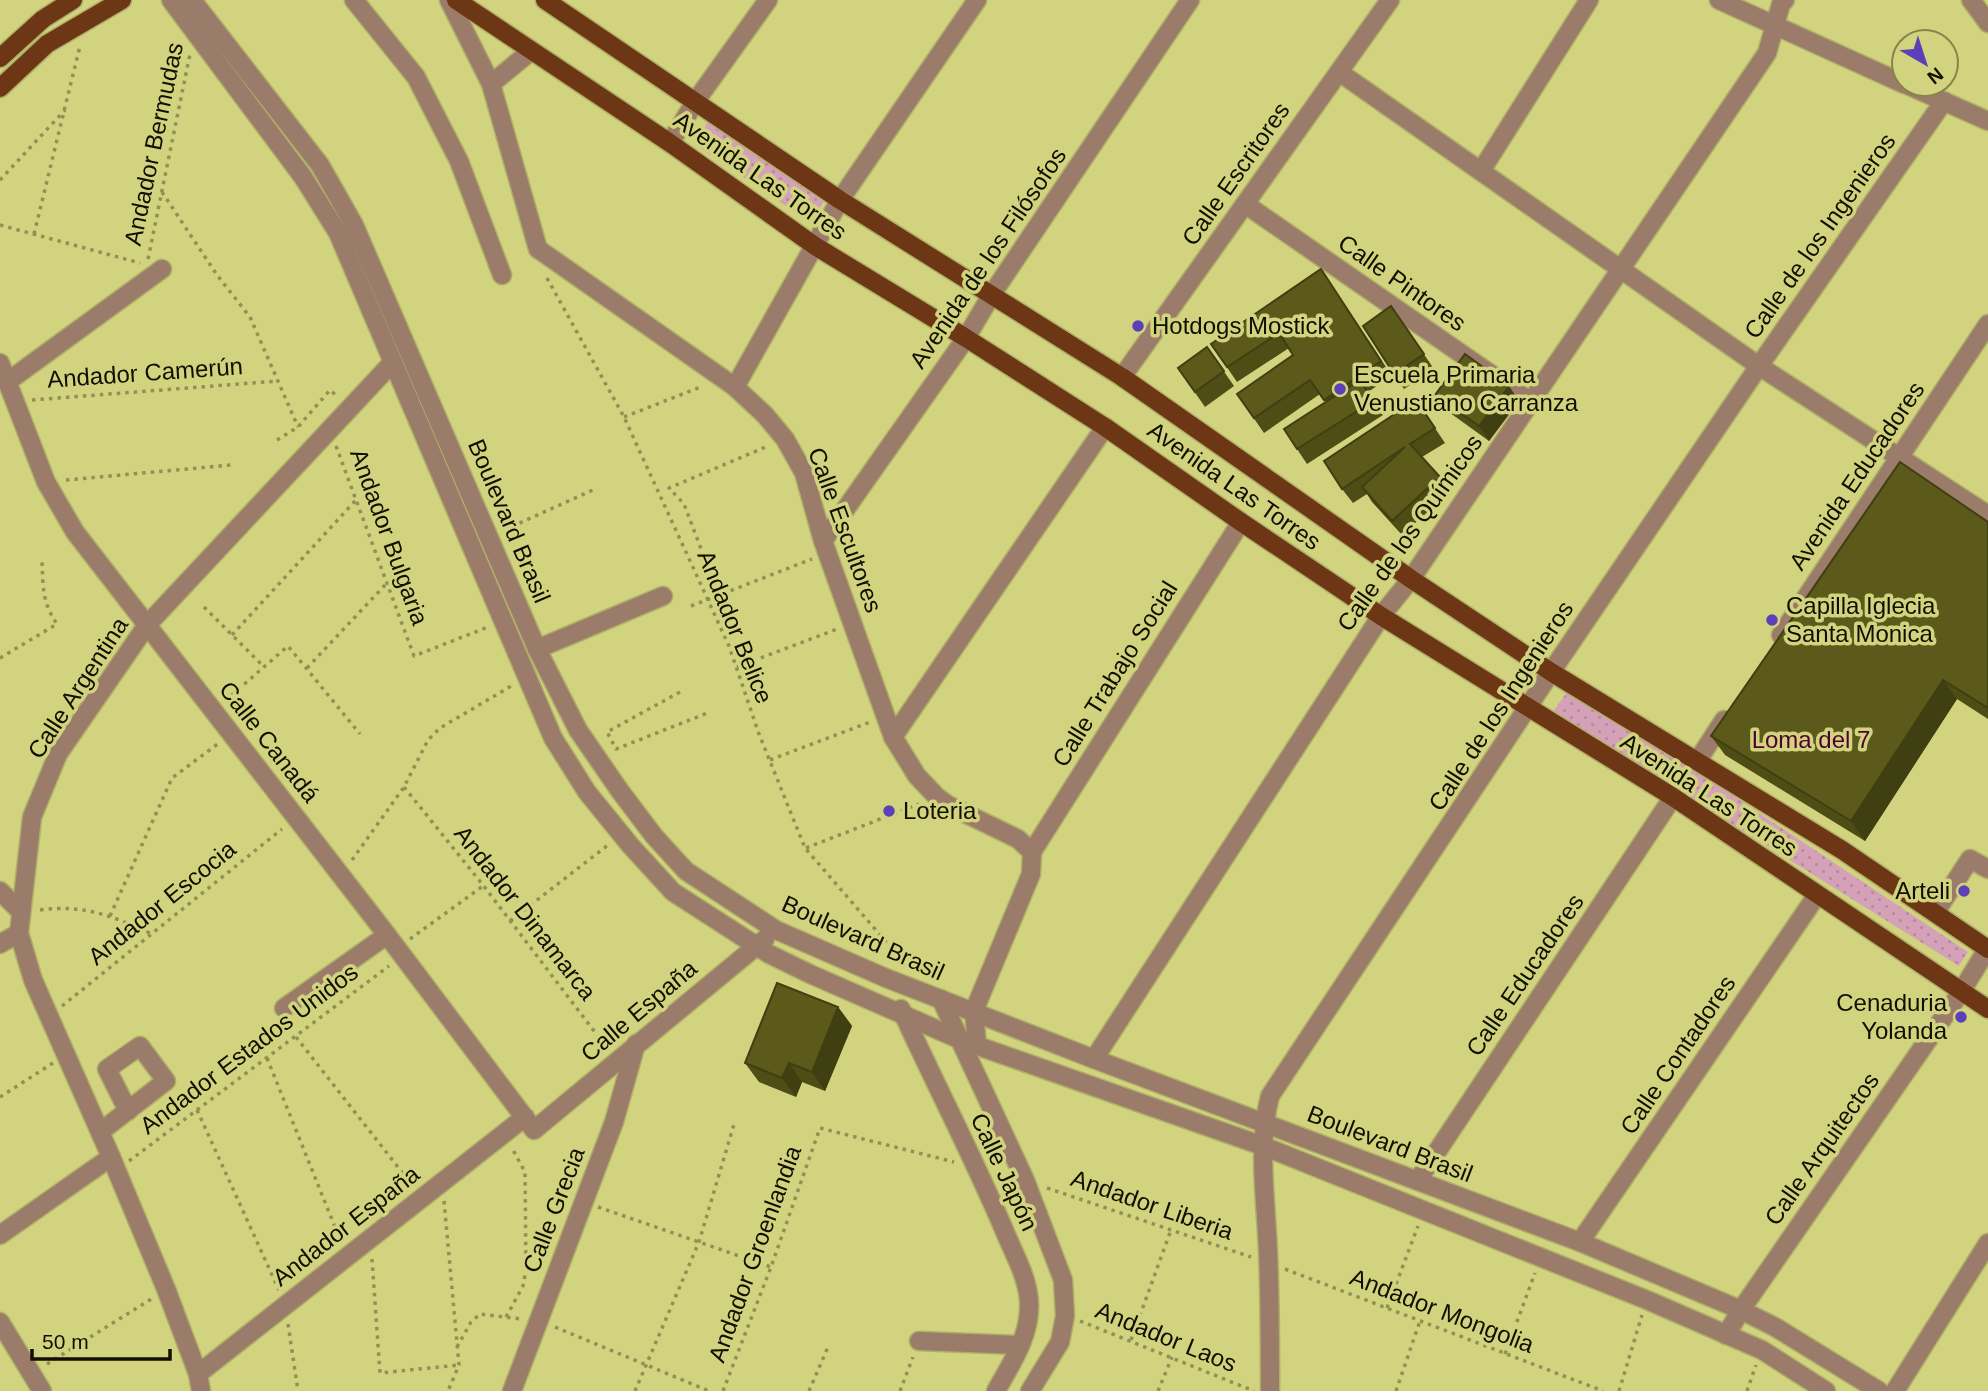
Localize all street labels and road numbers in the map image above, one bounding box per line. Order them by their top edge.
street label: Andador Bermudas [119,40,188,248]
street label: Calle Escritores [1176,97,1295,250]
street label: Avenida Las Torres [669,106,852,245]
street label: Calle de los Ingenieros [1739,128,1901,343]
street label: Avenida de los Filósofos [904,143,1071,373]
street label: Calle Pintores [1333,229,1471,336]
street label: Andador Camerún [46,352,244,393]
street label: Avenida Educadores [1784,377,1930,575]
street label: Avenida Las Torres [1143,416,1326,555]
street label: Calle de los Químicos [1332,429,1488,636]
street label: Boulevard Brasil [463,435,556,607]
street label: Calle Escultores [803,444,888,616]
street label: Andador Bulgaria [345,445,434,629]
street label: Andador Belice [692,546,778,707]
street label: Calle Trabajo Social [1047,576,1183,771]
street label: Calle de los Ingenieros [1423,596,1578,815]
street label: Calle Argentina [22,612,134,763]
street label: Calle Canadá [214,676,325,808]
street label: Avenida Las Torres [1616,728,1802,862]
street label: Andador Dinamarca [449,820,602,1006]
street label: Andador Escocia [83,835,241,970]
street label: Calle Educadores [1460,889,1589,1061]
street label: Boulevard Brasil [778,890,949,985]
street label: Calle España [575,954,703,1067]
street label: Andador Estados Unidos [135,958,363,1139]
street label: Calle Contadores [1615,970,1741,1139]
street label: Calle Arquitectos [1759,1067,1884,1230]
street label: Boulevard Brasil [1304,1100,1477,1187]
street label: Calle Japón [965,1109,1043,1235]
street label: Andador Groenlandia [703,1141,806,1366]
street label: Calle Grecia [517,1143,590,1276]
street label: Andador España [267,1160,425,1291]
street label: Andador Liberia [1068,1164,1237,1245]
street label: Andador Mongolia [1346,1263,1539,1358]
street label: Andador Laos [1092,1296,1241,1377]

